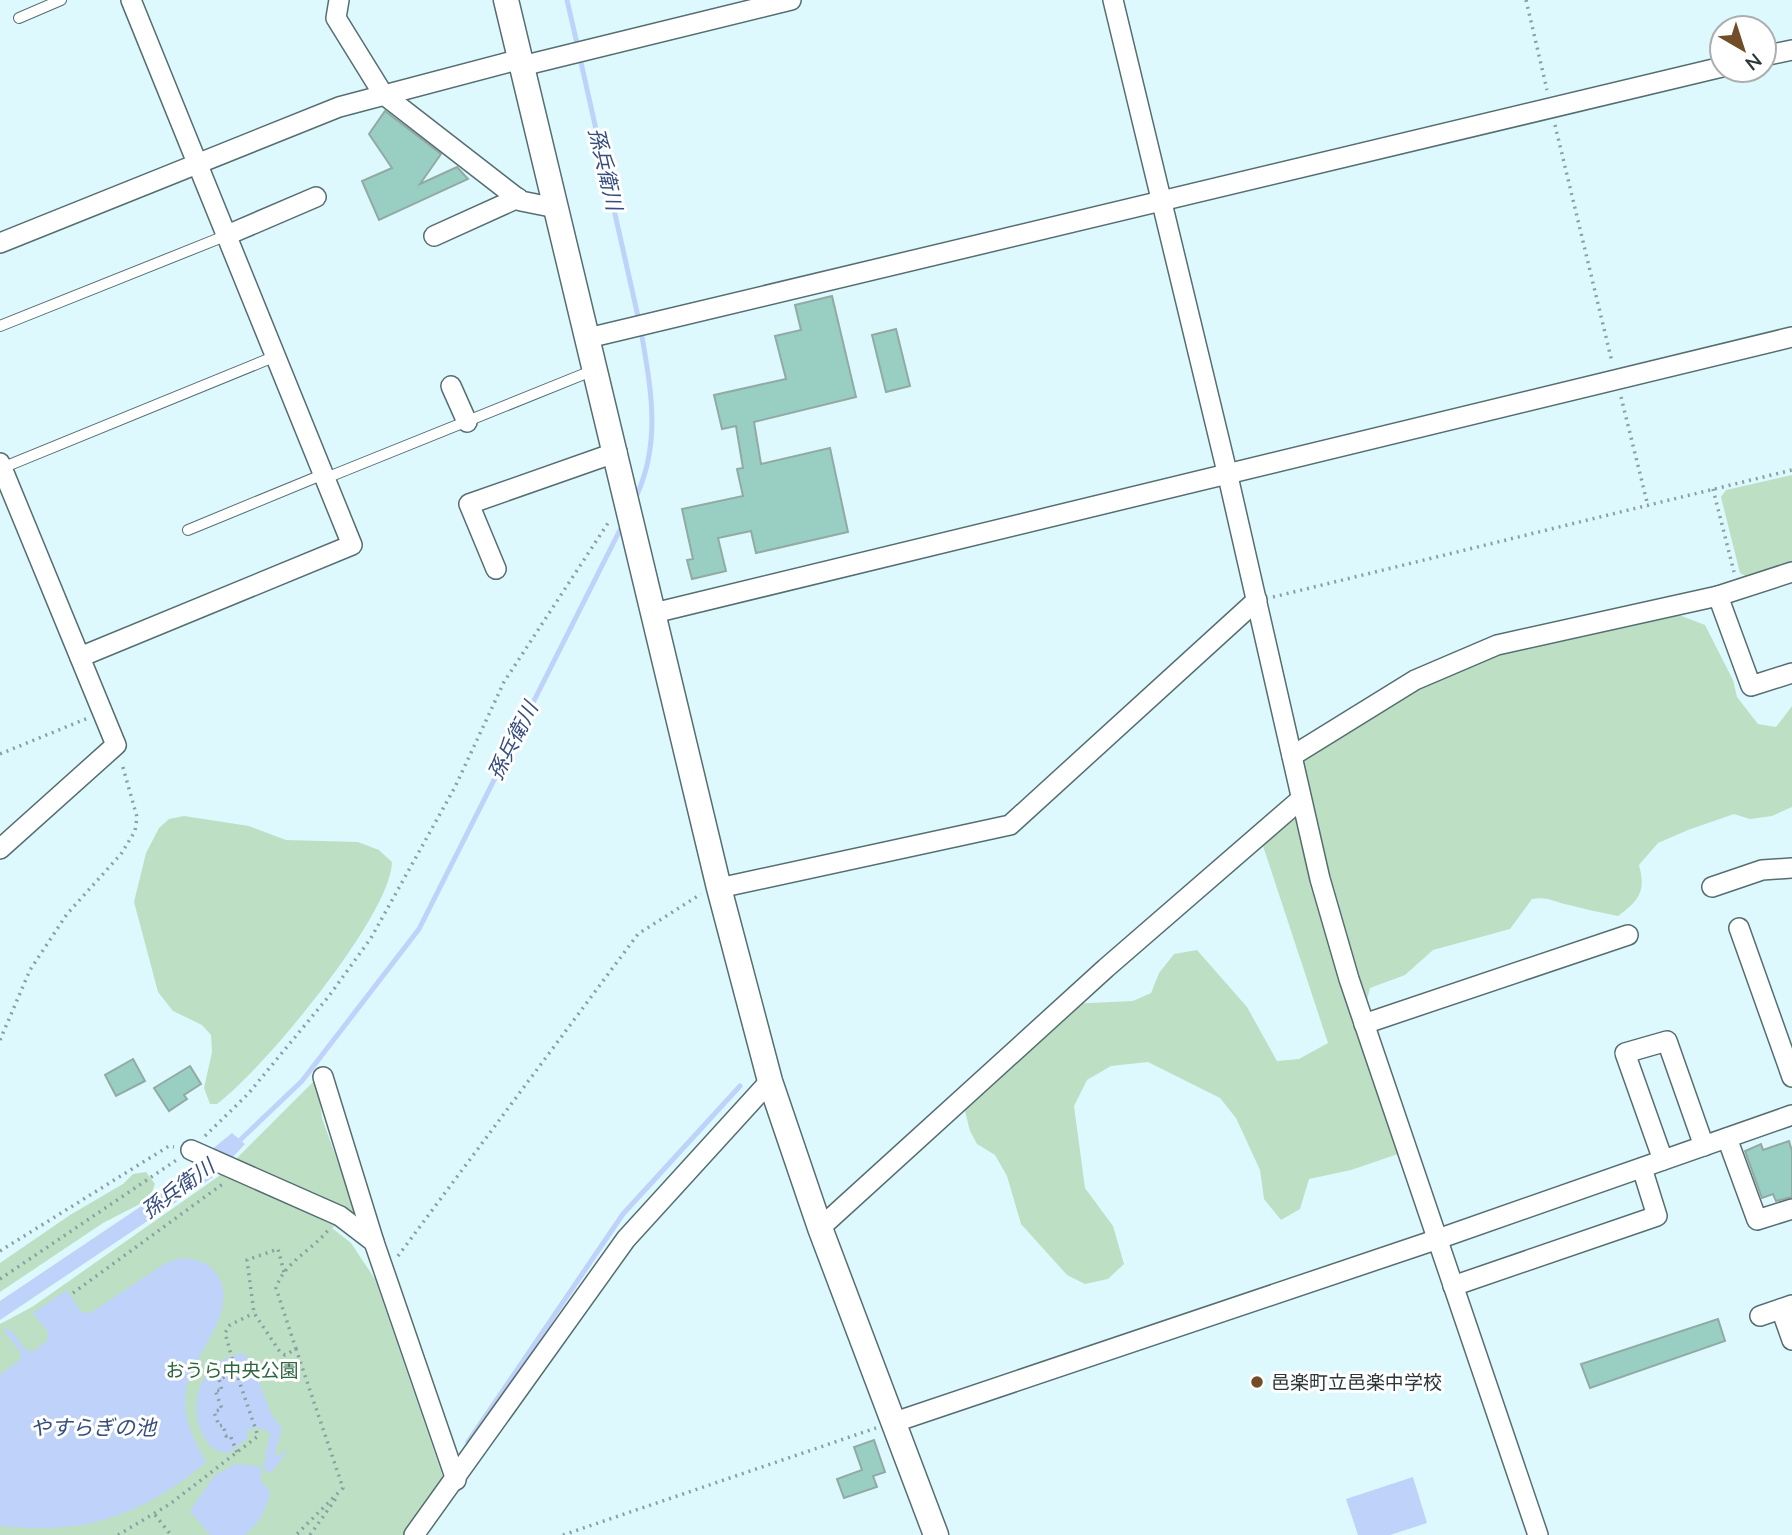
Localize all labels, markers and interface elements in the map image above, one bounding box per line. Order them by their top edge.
north arrow [1708,14,1778,84]
text: N [1739,47,1767,76]
water label: 孫兵衛川 [582,125,629,215]
water label: 孫兵衛川 [481,695,545,785]
water label: 孫兵衛川 [136,1152,222,1225]
park label: おうら中央公園 [165,1358,299,1384]
place label: 邑楽町立邑楽中学校 [1271,1370,1442,1396]
marker: 邑楽町立邑楽中学校 [1249,1374,1265,1390]
water label: やすらぎの池 [30,1414,158,1442]

